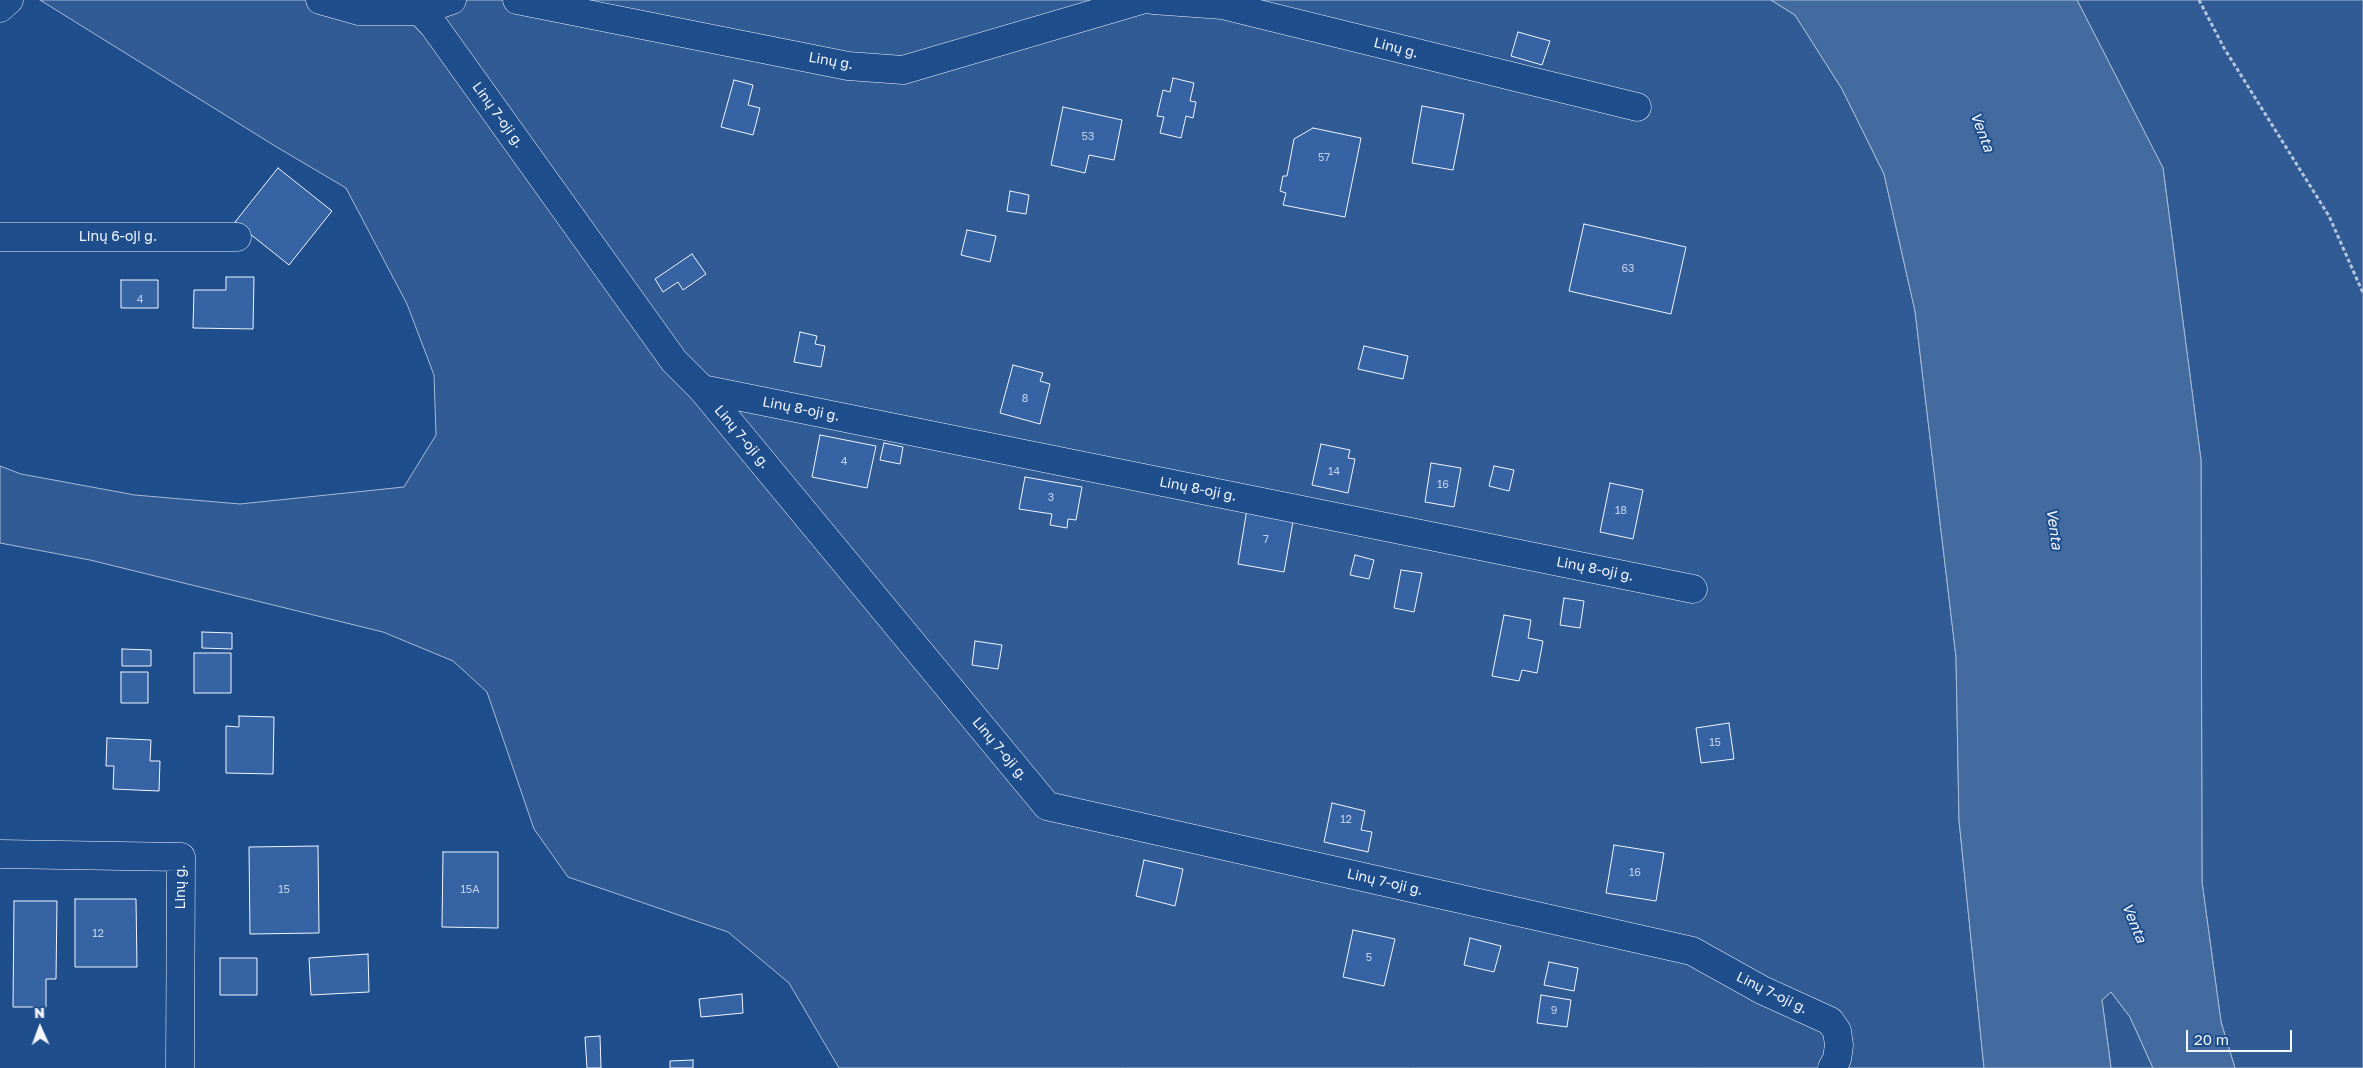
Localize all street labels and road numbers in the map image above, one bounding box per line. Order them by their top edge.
street label: Linų g. [1372,34,1420,62]
street label: Linų g. [807,49,855,73]
street label: Linų 7-oji g. [468,79,528,151]
street label: Linų 6-oji g. [79,229,157,245]
street label: Linų 8-oji g. [761,393,841,425]
street label: Linų 7-oji g. [711,402,773,472]
street label: Linų 8-oji g. [1158,473,1238,505]
street label: Linų 8-oji g. [1555,553,1635,585]
street label: Linų 7-oji g. [969,714,1031,784]
street label: Linų g. [173,864,189,910]
street label: Linų 7-oji g. [1345,865,1425,899]
street label: Linų 7-oji g. [1734,969,1810,1017]

